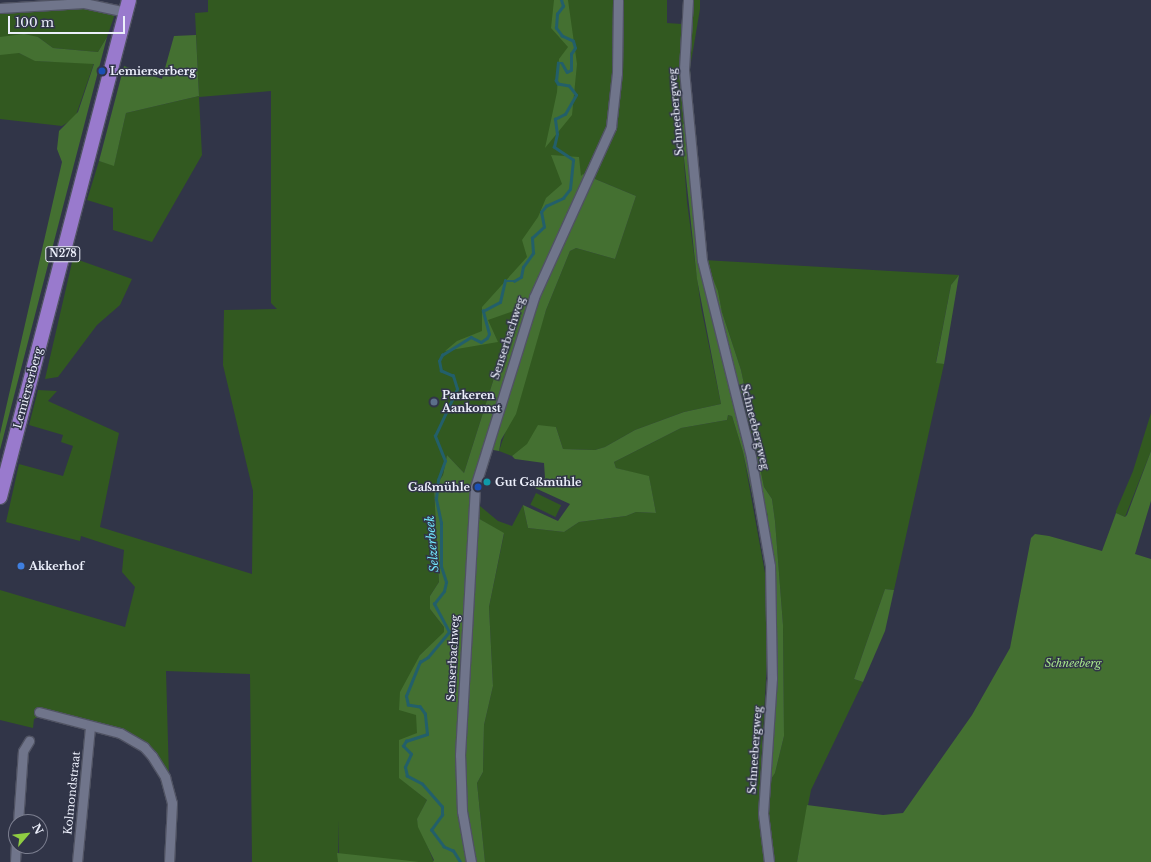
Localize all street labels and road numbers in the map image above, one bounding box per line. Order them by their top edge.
street label: Schneebergweg [666,68,686,156]
road number: N278 [45,246,81,262]
street label: Senserbachweg [488,295,528,381]
street label: Lemierserberg [11,346,45,430]
street label: Schneebergweg [738,383,772,471]
street label: Senserbachweg [444,615,462,701]
street label: Schneebergweg [745,706,765,794]
street label: Kolmondstraat [61,751,83,835]

